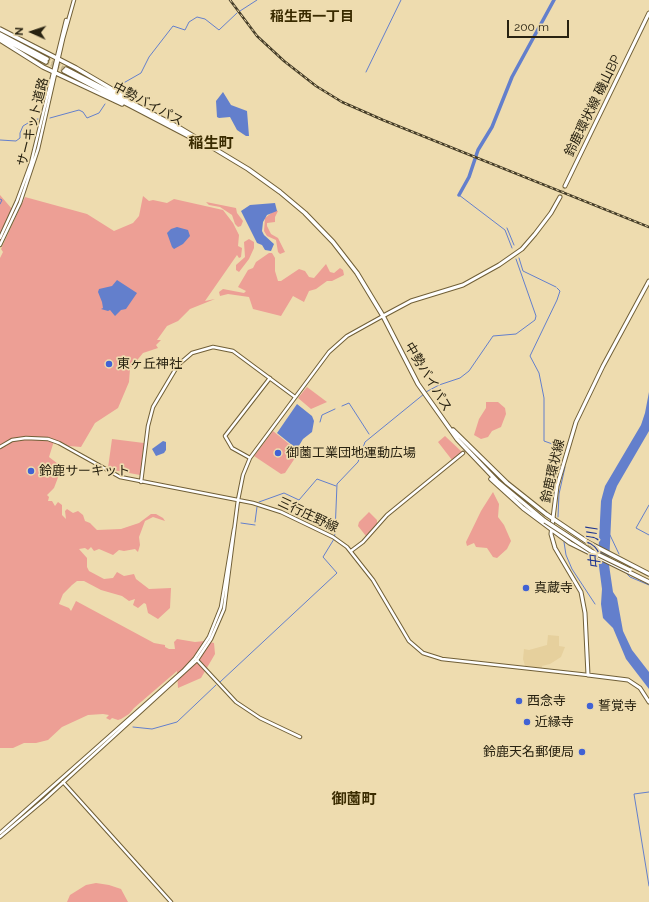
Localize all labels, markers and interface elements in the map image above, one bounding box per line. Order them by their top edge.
district label: 稲生西一丁目 [270,9,354,25]
north arrow [12,12,52,52]
scale bar [509,12,571,38]
text: 200 m [514,20,549,34]
text: N [13,27,26,36]
street label: 鈴鹿環状線 磯山BP [562,53,624,159]
street label: サーキット道路 [14,76,52,168]
street label: 中勢バイパス [110,79,186,129]
district label: 稲生町 [189,134,233,152]
street label: 中勢バイパス [401,340,455,414]
place label: 東ヶ丘神社 [117,356,182,372]
marker: 東ヶ丘神社 [104,359,114,369]
street label: 鈴鹿環状線 [538,438,568,504]
place label: 御薗工業団地運動広場 [286,445,416,461]
marker: 御薗工業団地運動広場 [273,448,283,458]
place label: 鈴鹿サーキット [39,463,130,479]
marker: 鈴鹿サーキット [26,466,36,476]
street label: 三行庄野線 [275,494,341,536]
water label: 中ノ川 [584,526,604,570]
place label: 真蔵寺 [534,580,573,596]
marker: 真蔵寺 [521,583,531,593]
place label: 西念寺 [527,693,566,709]
marker: 西念寺 [514,696,524,706]
place label: 誓覚寺 [598,698,637,714]
marker: 誓覚寺 [585,701,595,711]
place label: 近縁寺 [535,714,574,730]
marker: 近縁寺 [522,717,532,727]
place label: 鈴鹿天名郵便局 [483,744,574,760]
marker: 鈴鹿天名郵便局 [577,747,587,757]
district label: 御薗町 [332,790,376,808]

